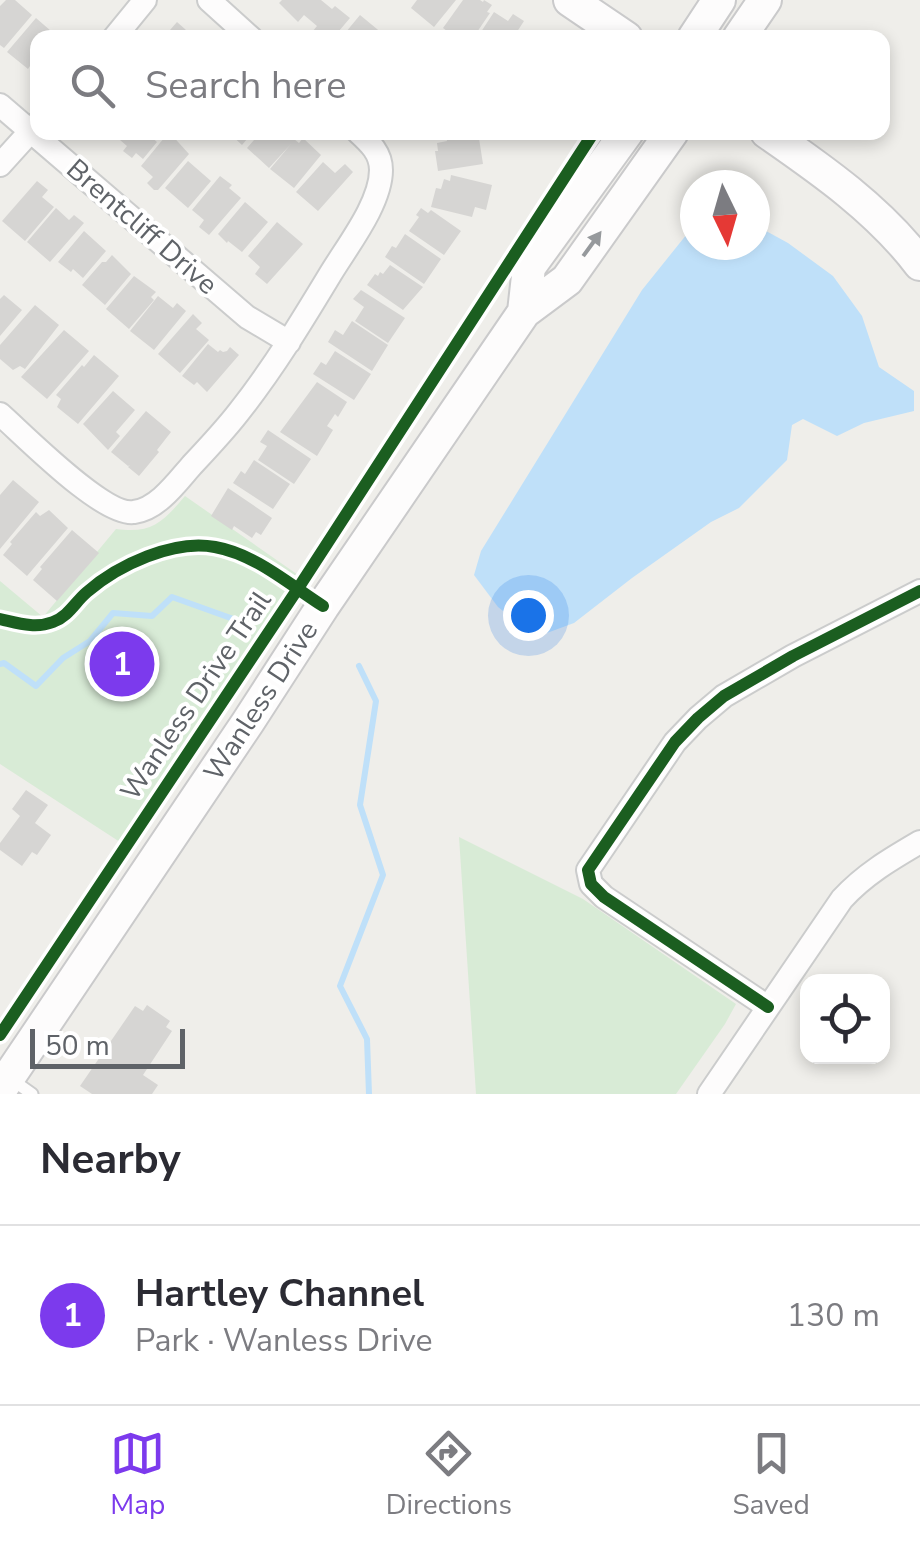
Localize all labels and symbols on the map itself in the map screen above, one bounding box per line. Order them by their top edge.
street label: Brentcliff Drive [58,151,226,303]
north arrow [680,170,770,260]
one-way arrow [582,231,601,258]
street label: Wanless Drive Trail [114,585,278,807]
your location [503,590,554,641]
street label: Wanless Drive [197,615,325,787]
pin: 1 [90,626,154,702]
scale bar [30,1024,185,1068]

